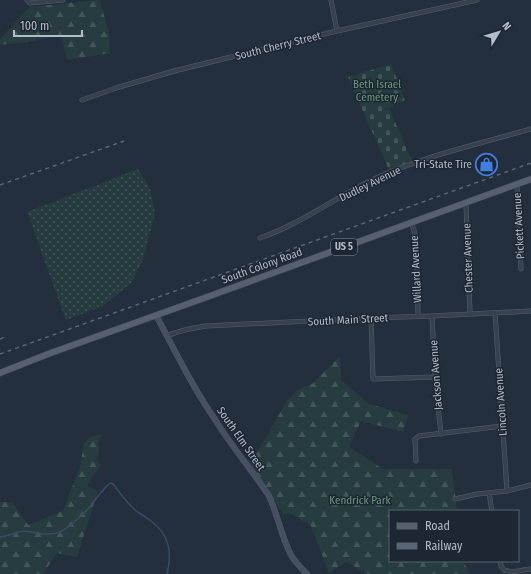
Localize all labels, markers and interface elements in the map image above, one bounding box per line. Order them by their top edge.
scale bar [14,12,82,38]
north arrow [479,12,519,52]
text: 100 m [20,19,49,33]
text: N [499,20,514,33]
street label: South Cherry Street [234,29,323,63]
park label: Beth Israel Cemetery [353,78,401,104]
shop icon: Tri-State Tire [474,151,500,177]
place label: Tri-State Tire [414,158,472,171]
street label: Dudley Avenue [337,164,403,204]
street label: Pickett Avenue [511,192,527,260]
street label: Chester Avenue [460,223,476,293]
street label: Willard Avenue [408,235,424,303]
road number: US 5 [331,239,357,255]
street label: South Colony Road [220,245,304,287]
street label: South Main Street [308,311,389,329]
street label: Jackson Avenue [427,340,445,410]
street label: Lincoln Avenue [492,368,510,436]
street label: South Elm Street [214,405,268,474]
park label: Kendrick Park [329,494,392,507]
legend [389,510,519,562]
text: Road [425,519,450,533]
text: Railway [425,539,463,553]

